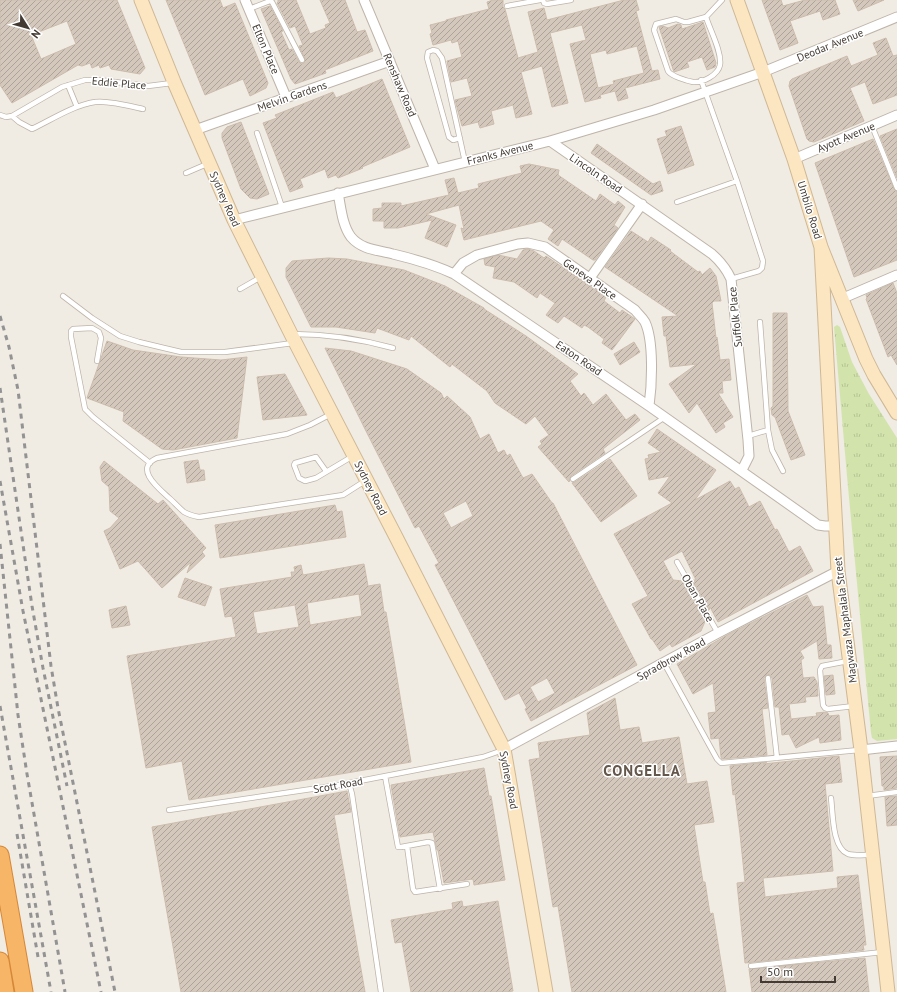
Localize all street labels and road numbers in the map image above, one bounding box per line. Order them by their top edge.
street label: Elton Place [249,22,283,76]
street label: Deodar Avenue [795,25,866,65]
street label: Renshaw Road [380,51,420,119]
street label: Eddie Place [91,74,147,92]
street label: Melvin Gardens [255,77,329,114]
street label: Ayott Avenue [815,118,877,155]
street label: Franks Avenue [465,138,535,168]
street label: Lincoln Road [567,150,625,196]
street label: Sydney Road [207,169,243,229]
street label: Umbilo Road [794,179,826,241]
street label: Geneva Place [560,255,620,303]
street label: Suffolk Place [725,286,745,348]
street label: Eaton Road [553,337,605,379]
street label: Sydney Road [351,458,391,518]
street label: Magwaza Maphalala Street [830,556,860,684]
street label: Oban Place [679,572,718,625]
street label: Spradbrow Road [634,634,708,684]
street label: Sydney Road [496,750,522,810]
street label: Scott Road [312,774,364,796]

